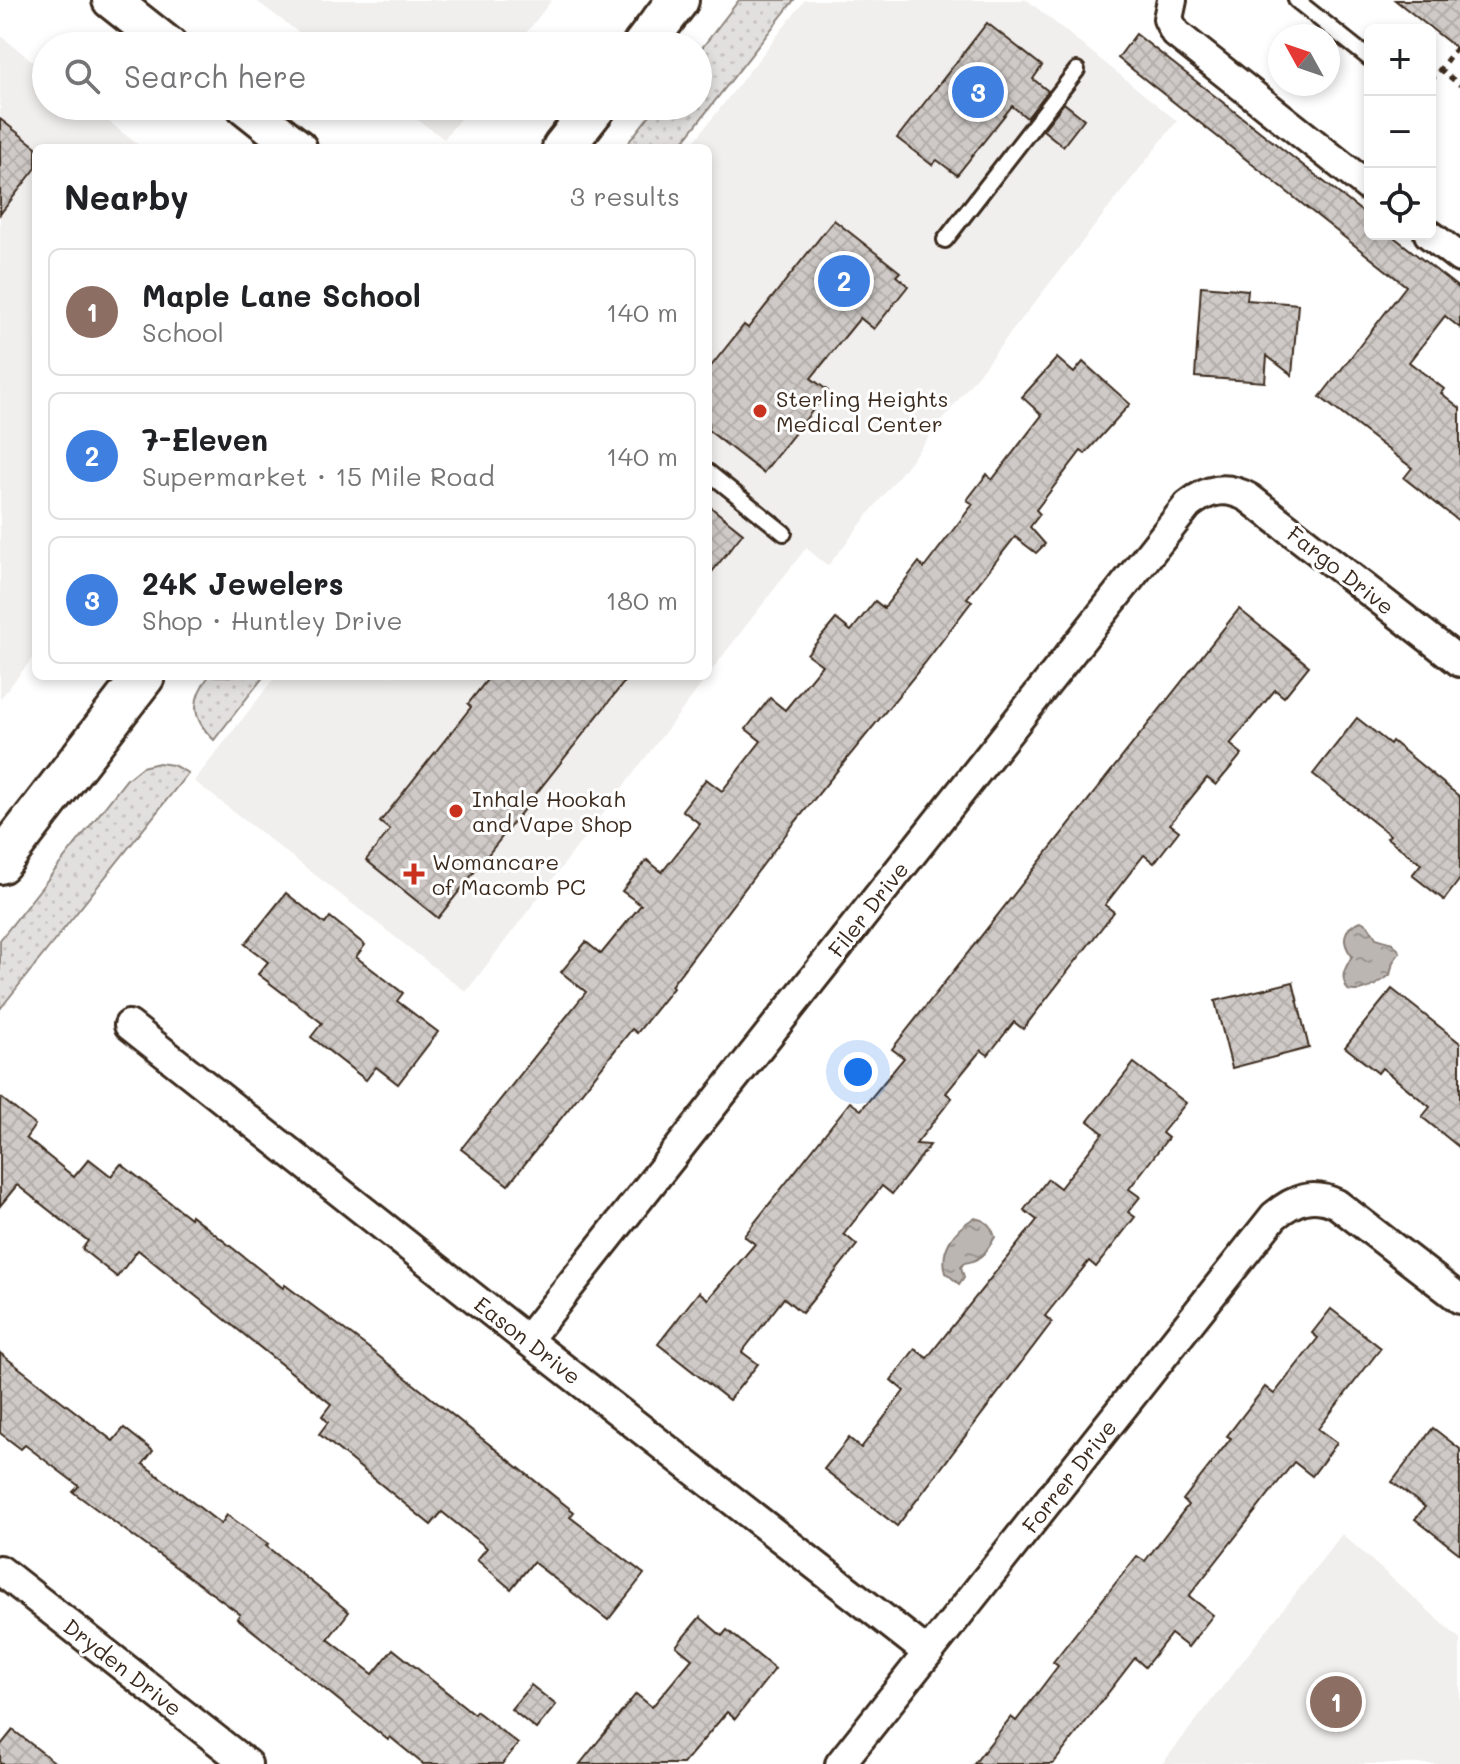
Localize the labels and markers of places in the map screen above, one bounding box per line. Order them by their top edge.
pin: 3 [952,62,1004,122]
pin: 2 [818,251,870,311]
place label: Sterling Heights Medical Center [776,384,949,438]
marker: Sterling Heights Medical Center [751,402,769,420]
place label: Inhale Hookah and Vape Shop [472,784,632,838]
marker: Inhale Hookah and Vape Shop [447,802,465,820]
place label: Womancare of Macomb PC [432,847,586,901]
marker: Womancare of Macomb PC [403,863,425,885]
pin: 1 [1310,1672,1362,1732]

